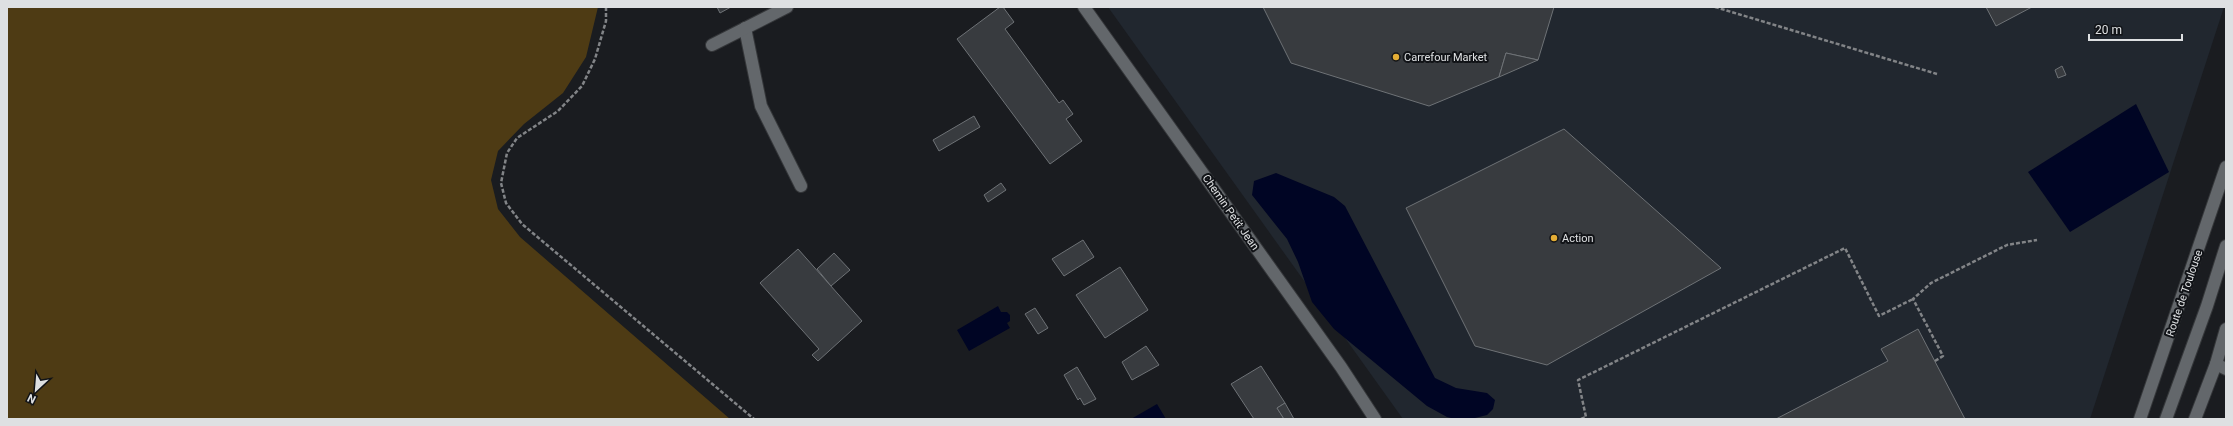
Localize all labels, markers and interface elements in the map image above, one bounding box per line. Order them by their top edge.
scale bar [2089,16,2182,42]
text: 20 m [2095,23,2122,37]
place label: Carrefour Market [1404,51,1488,64]
marker: Carrefour Market [1391,52,1401,62]
street label: Chemin Petit Jean [1200,172,1262,253]
place label: Action [1562,232,1594,245]
marker: Action [1549,233,1559,243]
street label: Route de Toulouse [2164,248,2205,338]
north arrow [16,370,56,410]
text: N [25,391,38,406]

